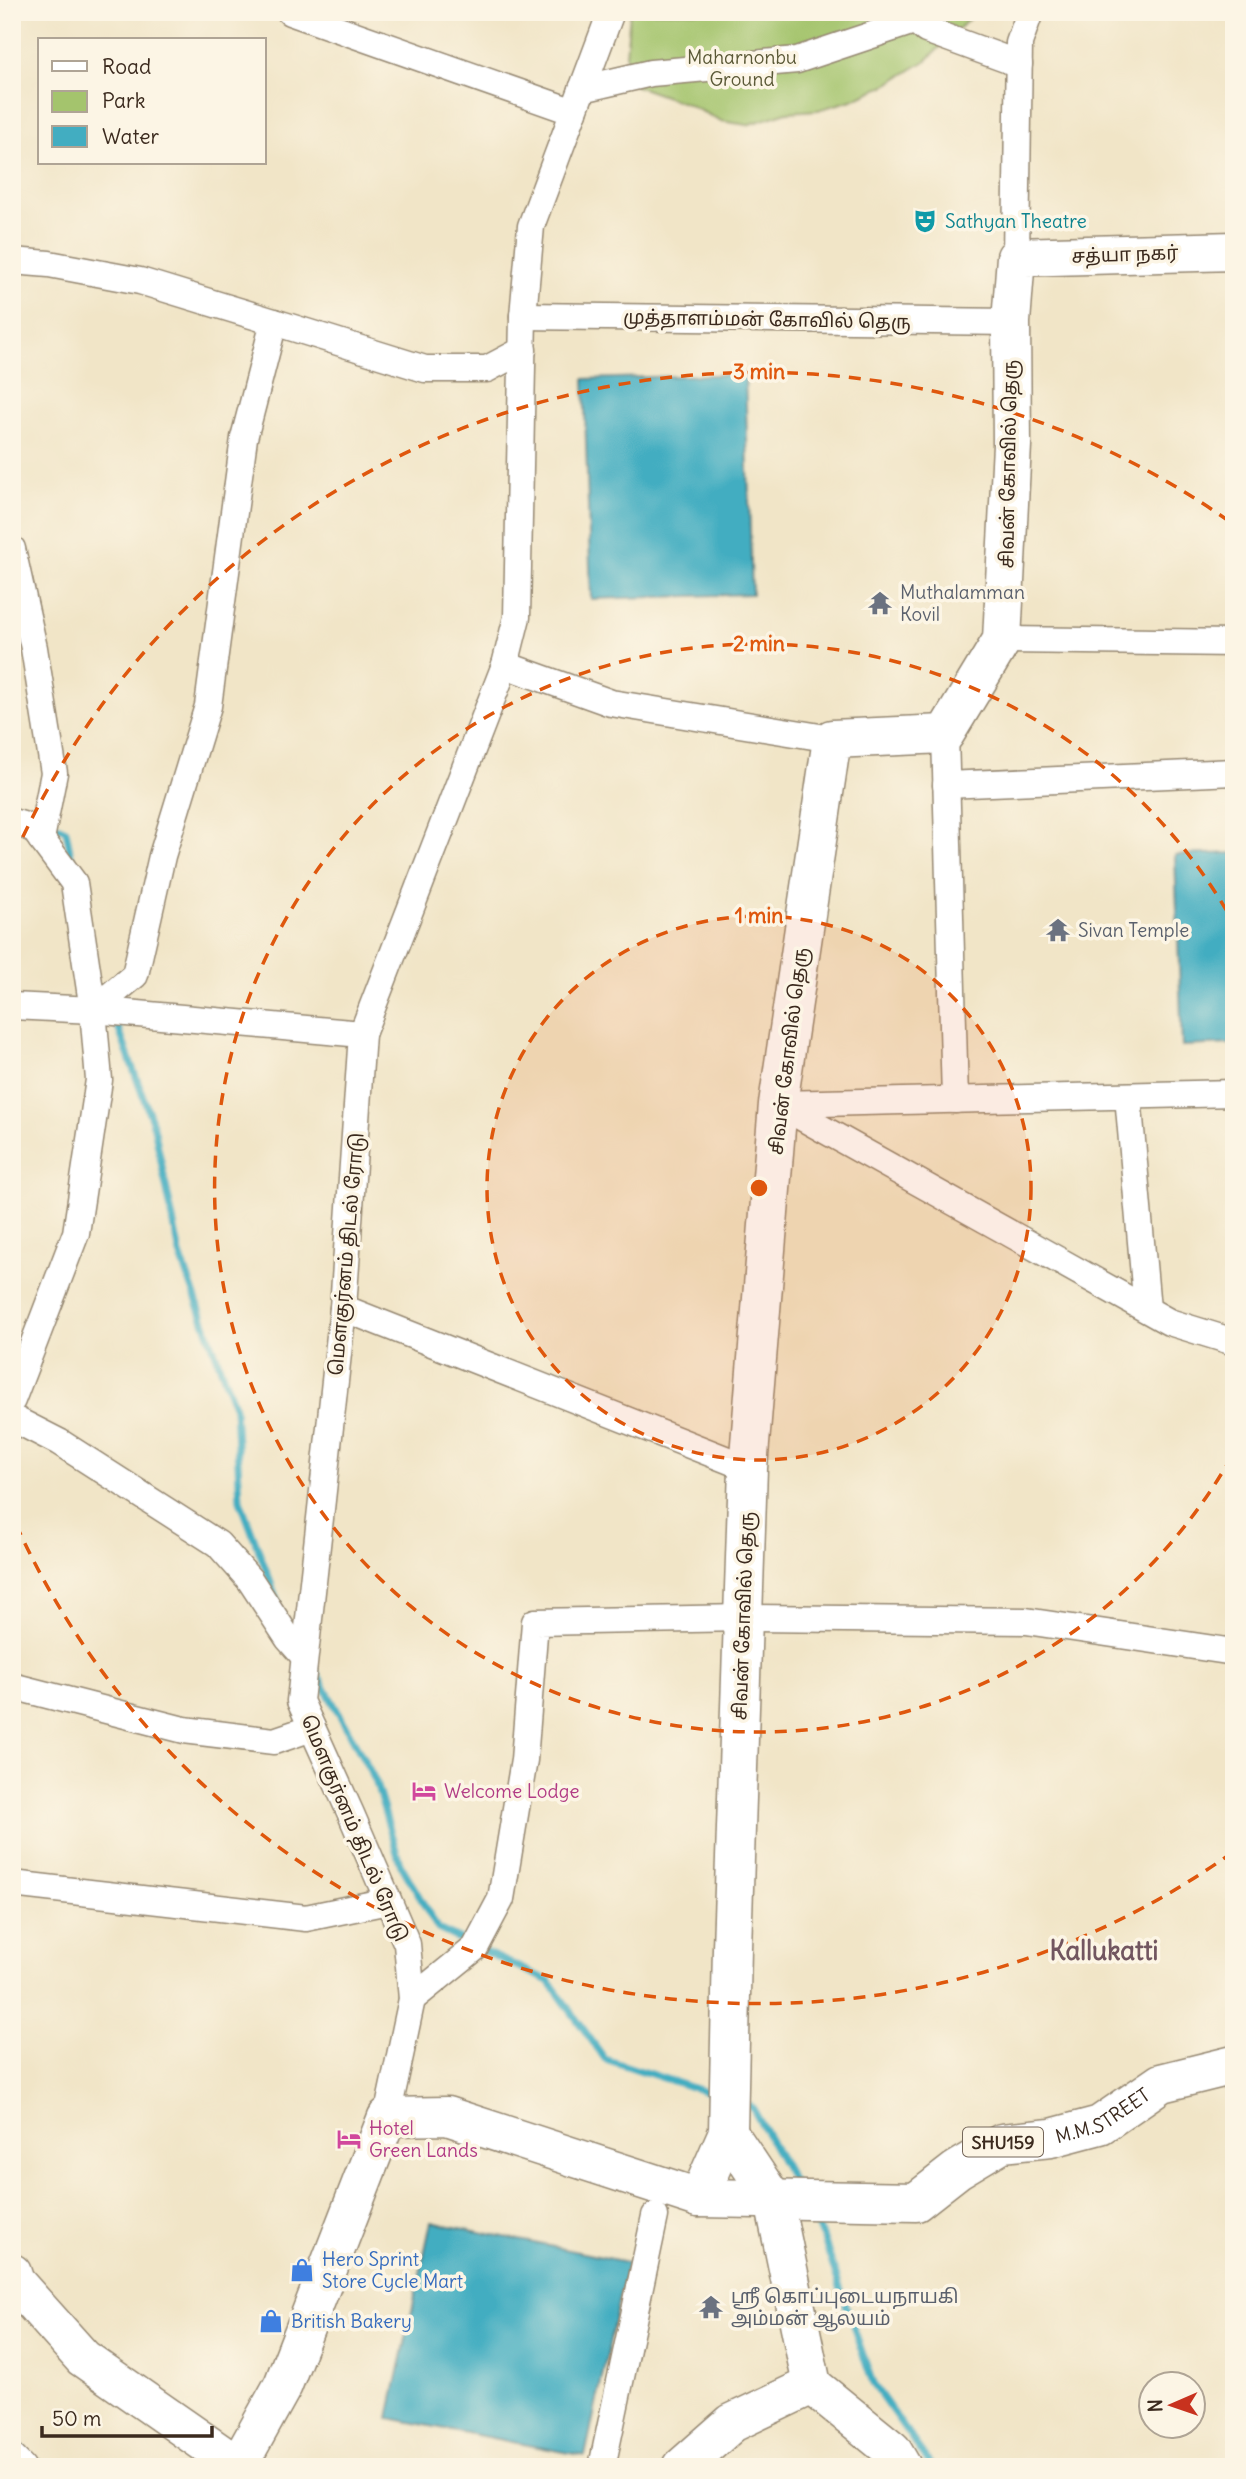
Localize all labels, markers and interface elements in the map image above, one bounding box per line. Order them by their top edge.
legend [38,38,266,164]
park label: Maharnonbu Ground [687,45,797,91]
text: Road [102,53,151,80]
text: Park [102,87,145,114]
text: Water [102,123,160,150]
theatre icon: Sathyan Theatre [911,207,939,235]
place label: Sathyan Theatre [945,209,1087,233]
street label: சத்யா நகர் [1071,240,1179,269]
street label: முத்தாளம்மன் கோவில் தெரு [623,304,911,336]
text: 3 min [733,358,785,385]
street label: சிவன் கோவில் தெரு [994,359,1024,569]
place label: Muthalamman Kovil [900,580,1025,626]
temple icon: Muthalamman Kovil [866,589,894,617]
text: 2 min [733,630,785,657]
text: 1 min [735,902,783,929]
temple icon: Sivan Temple [1044,916,1072,944]
place label: Sivan Temple [1078,918,1189,942]
street label: சிவன் கோவில் தெரு [763,946,815,1156]
street label: மௌகுர்னம் திடல் ரோடு [323,1132,371,1377]
centre of rings [747,1176,771,1200]
street label: சிவன் கோவில் தெரு [727,1511,761,1721]
street label: மௌகுர்னம் திடல் ரோடு [294,1711,414,1946]
hotel icon: Welcome Lodge [410,1777,438,1805]
place label: Welcome Lodge [444,1779,579,1803]
district label: Kallukatti [1050,1934,1158,1967]
street label: M.M.STREET [1053,2082,1154,2148]
place label: Hotel Green Lands [369,2116,478,2162]
hotel icon: Hotel Green Lands [335,2125,363,2153]
road number: SHU159 [963,2128,1043,2156]
place label: Hero Sprint Store Cycle Mart [322,2247,463,2293]
shop icon: Hero Sprint Store Cycle Mart [288,2256,316,2284]
place label: ஸ்ரீ கொப்புடையநாயகி அம்மன் ஆலயம் [731,2284,958,2332]
temple icon: ஸ்ரீ கொப்புடையநாயகி அம்மன் ஆலயம் [697,2293,725,2321]
shop icon: British Bakery [257,2307,285,2335]
place label: British Bakery [291,2309,412,2333]
north arrow [1138,2370,1208,2440]
scale bar [42,2395,212,2439]
text: N [1143,2399,1167,2413]
text: 50 m [52,2405,101,2432]

